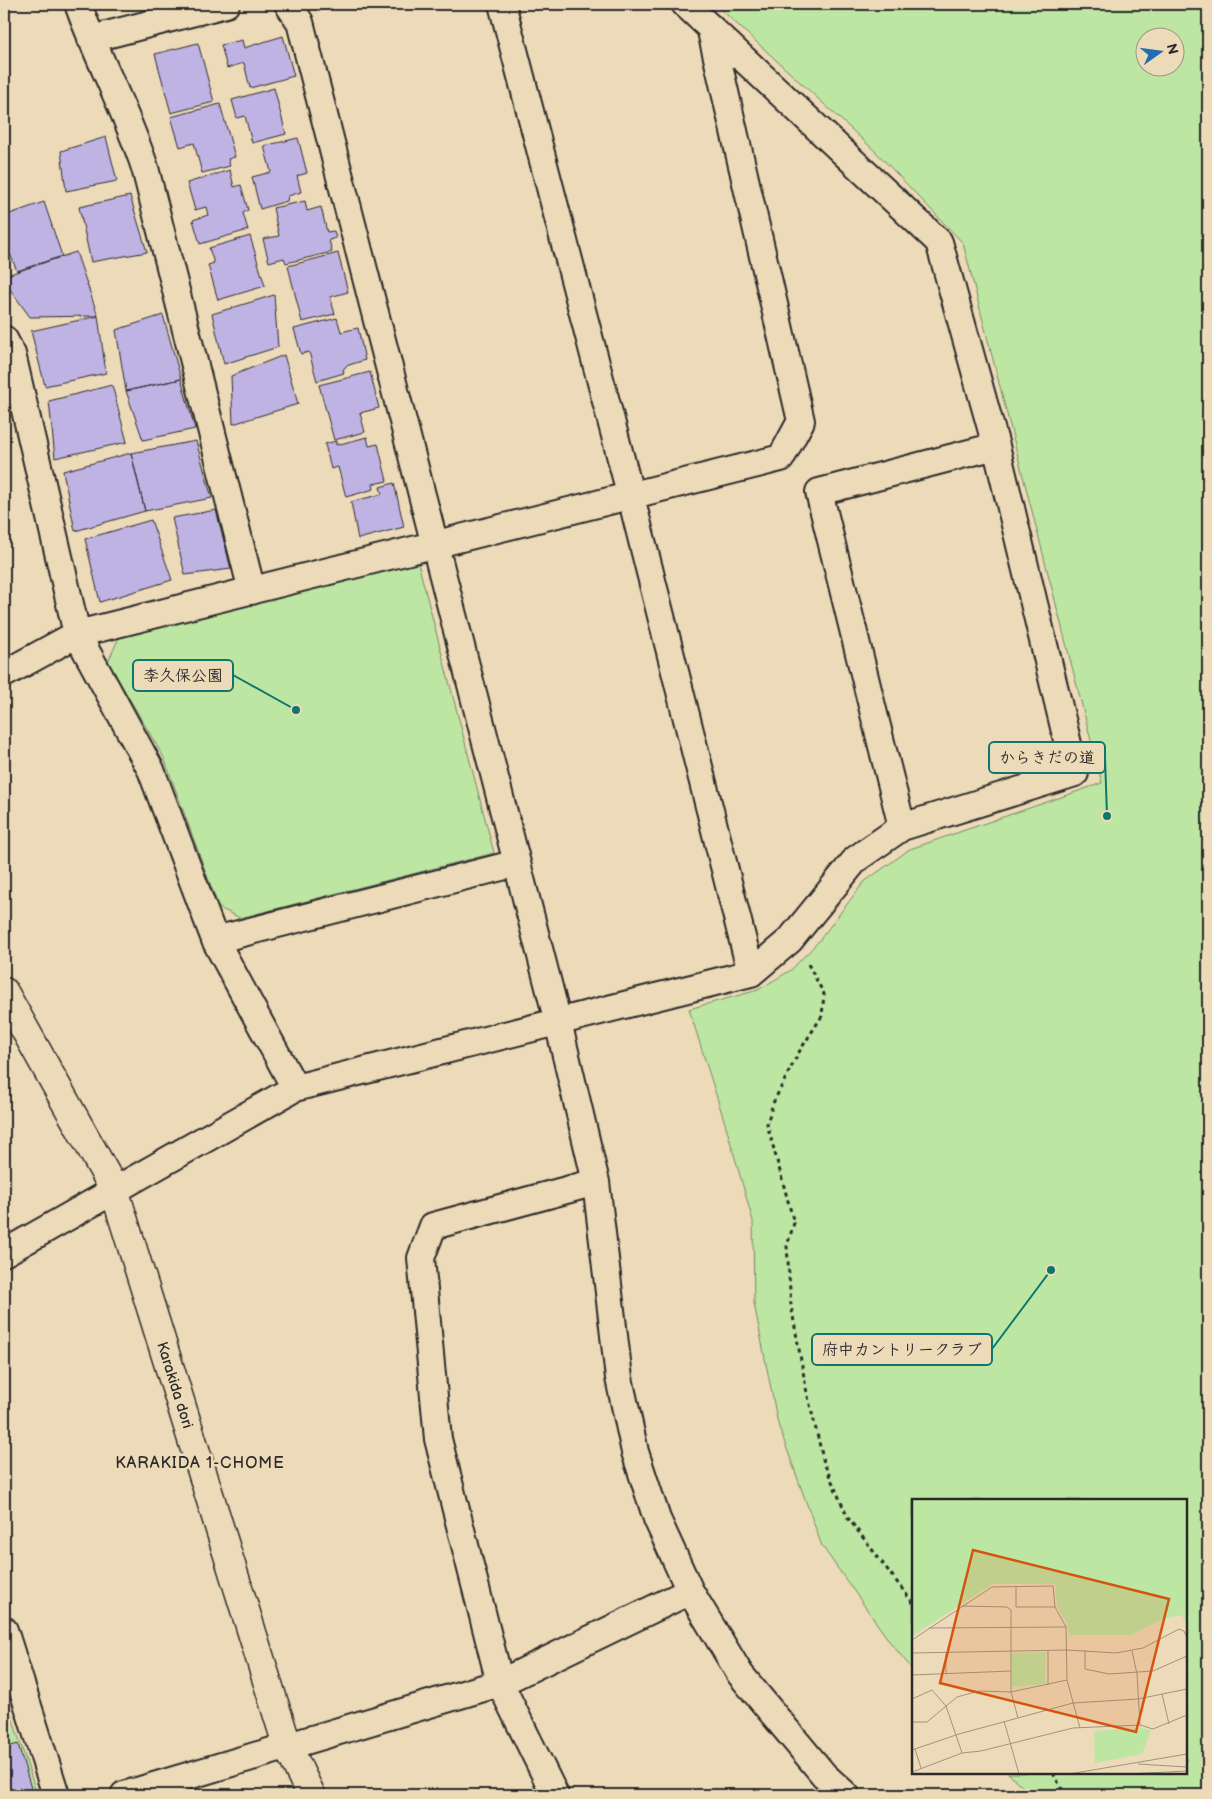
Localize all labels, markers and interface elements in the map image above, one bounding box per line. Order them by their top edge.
north arrow [1134,28,1184,78]
text: N [1163,42,1182,56]
callout: 李久保公園 [133,660,233,691]
text: 李久保公園 [143,667,223,686]
callout: からきだの道 [989,742,1105,773]
text: からきだの道 [999,749,1095,768]
callout: 府中カントリークラブ [812,1334,992,1365]
street label: Karakida dori [153,1339,197,1431]
text: 府中カントリークラブ [822,1341,982,1360]
district label: KARAKIDA 1-CHOME [115,1454,285,1473]
inset map [912,1499,1187,1774]

